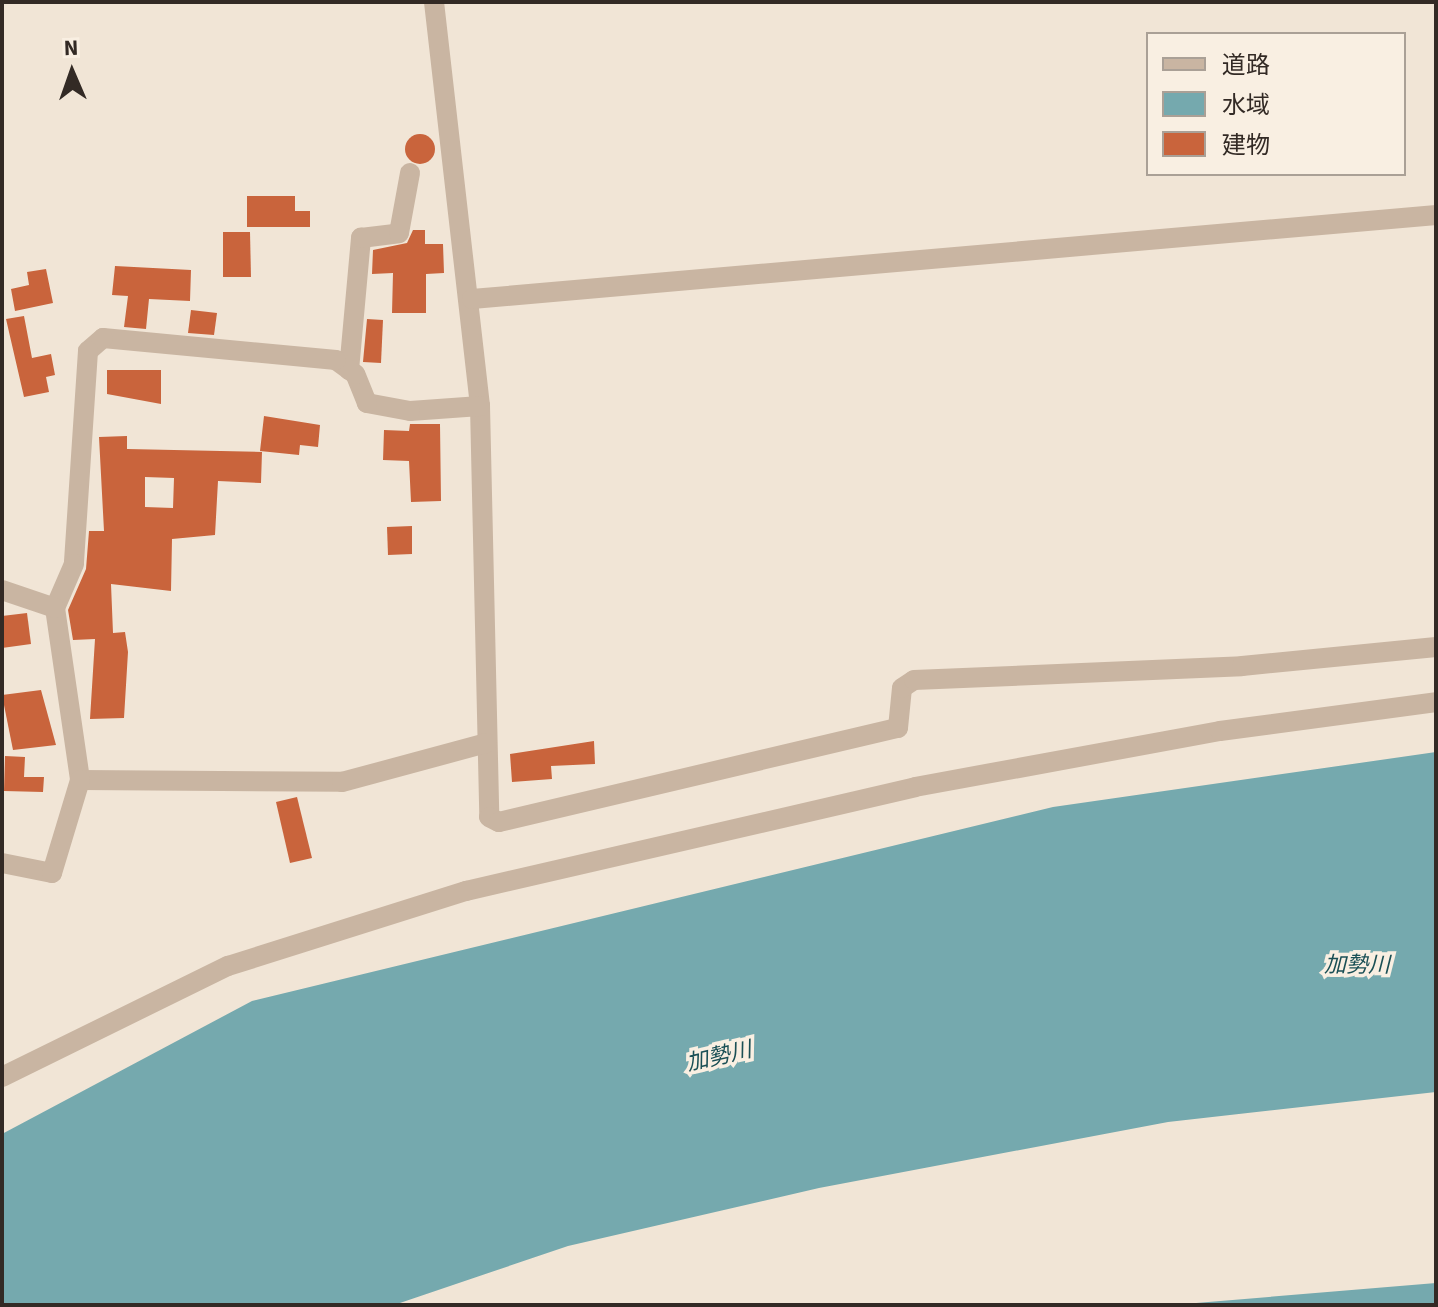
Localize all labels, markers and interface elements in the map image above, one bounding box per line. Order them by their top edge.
north arrow [32,32,112,112]
text: N [63,32,79,64]
legend [1146,32,1406,176]
text: 道路 [1222,48,1270,83]
text: 水域 [1222,88,1270,123]
text: 建物 [1222,128,1270,163]
water label: 加勢川 [1324,953,1390,979]
water label: 加勢川 [684,1037,754,1077]

